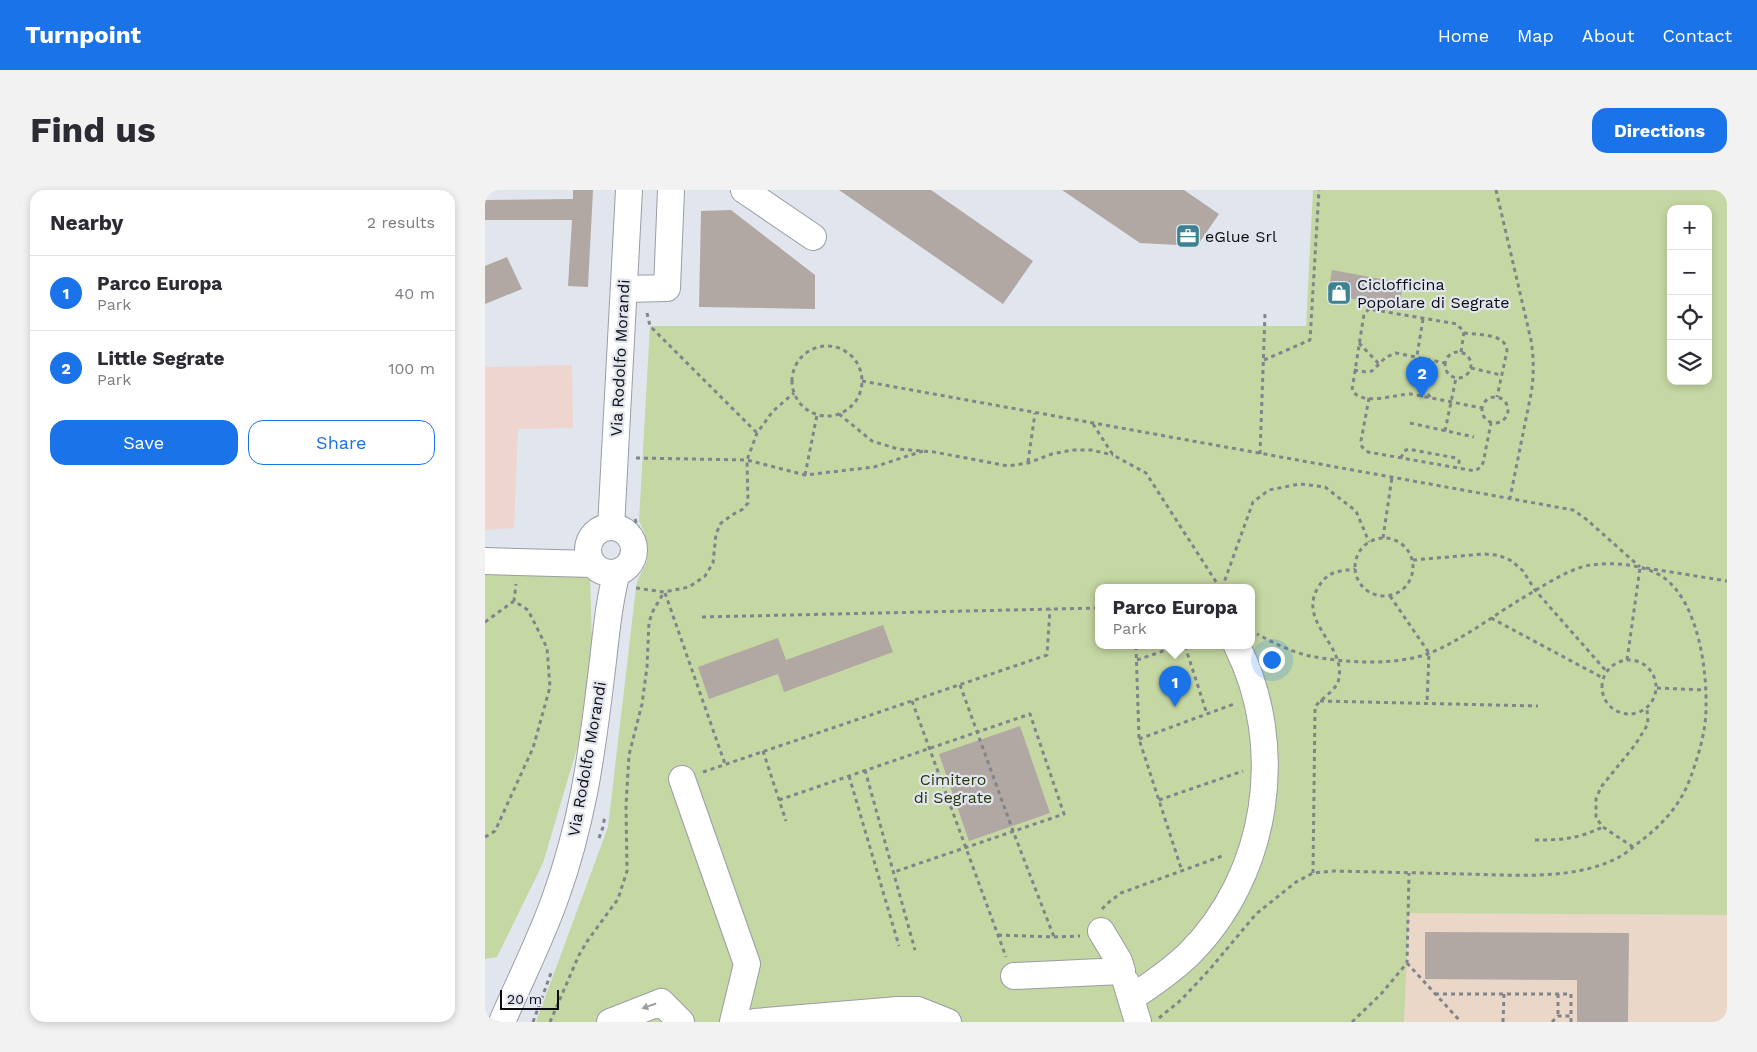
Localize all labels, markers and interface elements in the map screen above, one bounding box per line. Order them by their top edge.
text: Turnpoint [25,21,141,49]
text: Home [1438,25,1489,46]
text: Map [1517,25,1554,46]
text: About [1582,25,1634,46]
text: Contact [1662,25,1732,46]
button: Directions [1592,108,1727,153]
text: Find us [30,109,156,151]
map controls [1667,205,1712,385]
button: + [1667,205,1712,250]
text: Nearby [50,210,123,235]
text: 2 results [367,213,435,232]
office icon: eGlue Srl [1175,223,1201,249]
place label: eGlue Srl [1205,227,1277,246]
button: − [1667,250,1712,295]
text: Parco Europa [97,272,222,295]
place label: Ciclofficina Popolare di Segrate [1357,275,1509,312]
street label: Via Rodolfo Morandi [606,279,634,437]
shop icon: Ciclofficina Popolare di Segrate [1326,280,1352,306]
text: 1 [63,284,69,303]
text: 40 m [395,284,435,303]
text: Park [97,295,131,314]
button: locate [1667,295,1712,340]
button: layers [1667,340,1712,385]
text: Little Segrate [97,347,224,370]
pin: 2 [1406,357,1438,398]
text: 2 [61,359,71,378]
text: 100 m [388,359,435,378]
text: Park [97,370,131,389]
button: Save [50,420,238,465]
button: Share [248,420,435,465]
popup [1095,584,1255,649]
text: Parco Europa [1112,596,1238,619]
text: Park [1112,619,1147,638]
your location [1259,647,1285,673]
pin: 1 [1159,666,1191,707]
street label: Via Rodolfo Morandi [564,680,610,838]
park label: Cimitero di Segrate [914,770,992,807]
scale bar [500,987,559,1010]
text: 20 m [507,991,542,1007]
one-way arrow [641,1003,656,1010]

